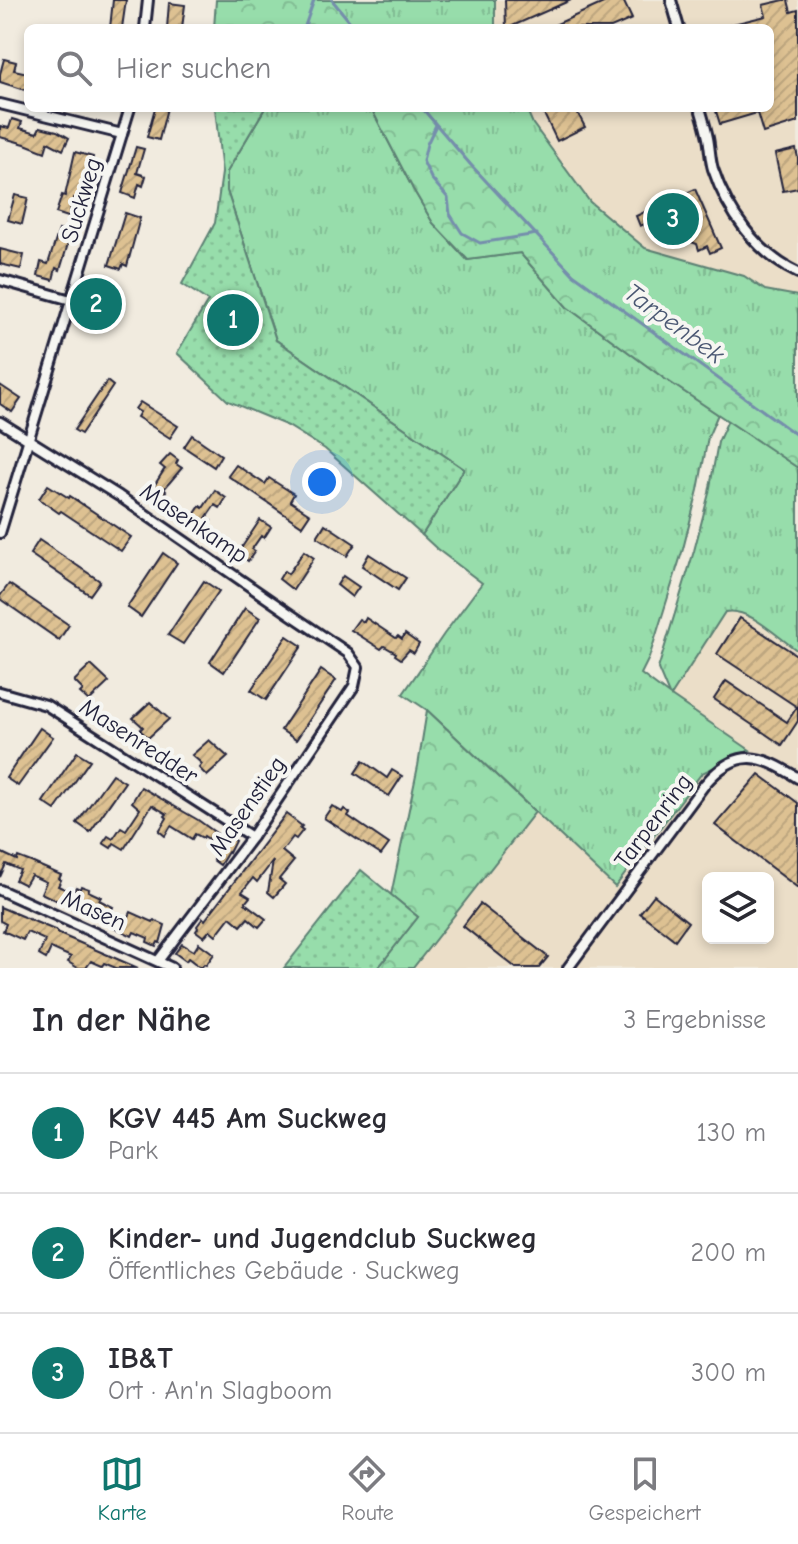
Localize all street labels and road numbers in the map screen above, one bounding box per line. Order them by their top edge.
street label: Suckweg [55,154,107,246]
street label: Masenkamp [135,477,253,569]
street label: Masenredder [74,692,204,790]
street label: Masenstieg [203,751,291,861]
street label: Tarpenring [608,768,698,874]
street label: Masen [57,883,131,937]

